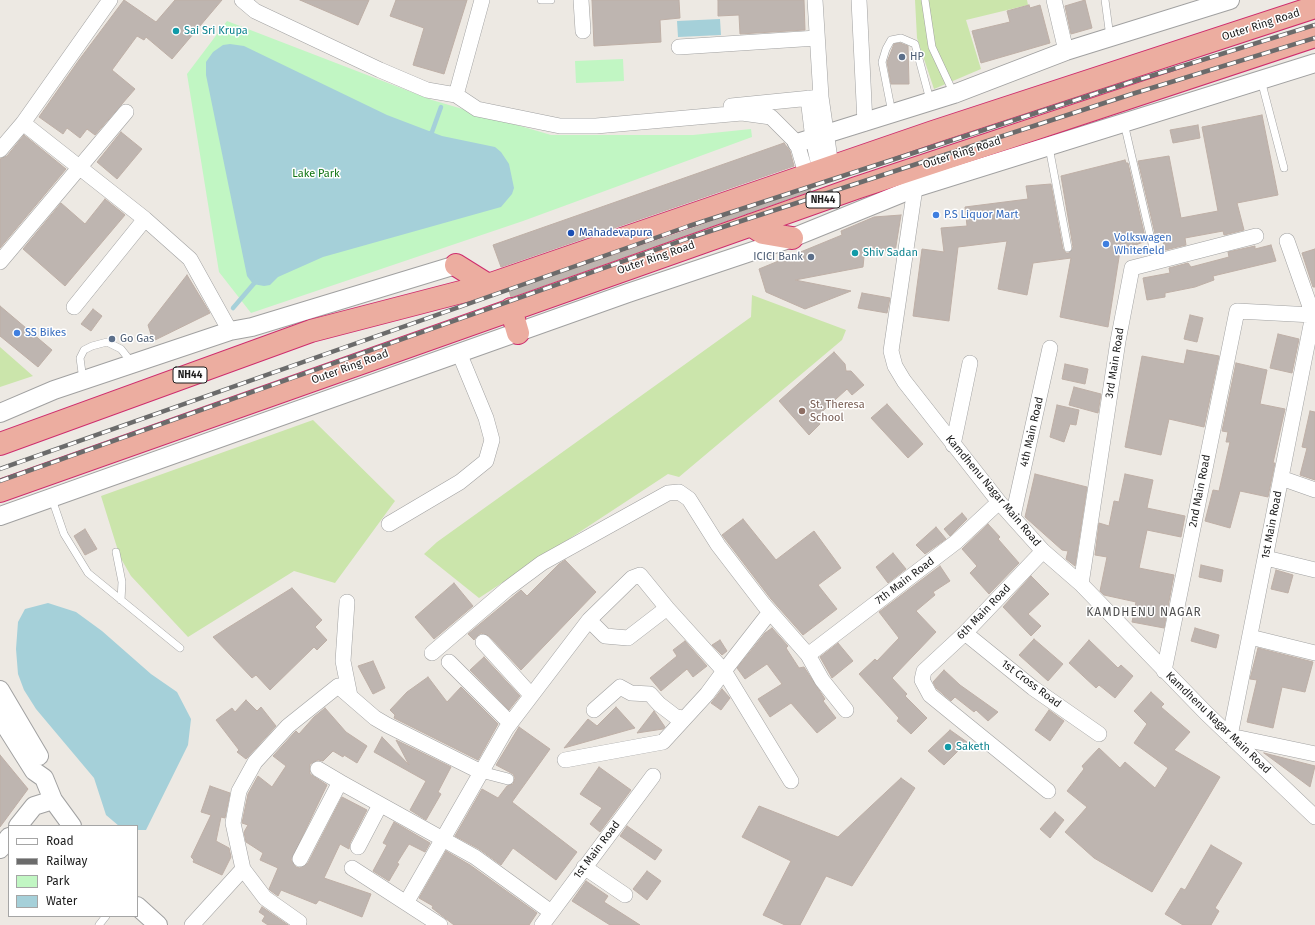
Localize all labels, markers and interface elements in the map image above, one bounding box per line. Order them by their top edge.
street label: Outer Ring Road [1220,6,1302,44]
place label: Sai Sri Krupa [184,24,248,38]
marker: Sai Sri Krupa [171,26,181,36]
place label: HP [910,50,924,64]
marker: HP [897,52,907,62]
street label: Outer Ring Road [921,134,1003,172]
park label: Lake Park [292,167,340,181]
road number: NH44 [806,192,840,208]
place label: P.S Liquor Mart [944,208,1019,222]
marker: P.S Liquor Mart [931,210,941,220]
place label: Mahadevapura [579,226,653,240]
marker: Mahadevapura [566,228,576,238]
place label: Volkswagen Whitefield [1114,231,1172,257]
street label: Outer Ring Road [615,239,697,277]
marker: Volkswagen Whitefield [1101,239,1111,249]
place label: Shiv Sadan [863,246,918,260]
marker: Shiv Sadan [850,248,860,258]
place label: ICICI Bank [753,250,803,264]
marker: ICICI Bank [806,252,816,262]
place label: SS Bikes [25,326,66,340]
street label: 3rd Main Road [1103,327,1127,399]
marker: SS Bikes [12,328,22,338]
place label: Go Gas [120,332,154,346]
marker: Go Gas [107,334,117,344]
street label: Outer Ring Road [310,347,390,387]
road number: NH44 [173,367,207,383]
street label: 4th Main Road [1018,396,1046,468]
place label: St. Theresa School [810,398,865,424]
marker: St. Theresa School [797,406,807,416]
street label: Kamdhenu Nagar Main Road [943,433,1043,549]
street label: 2nd Main Road [1186,454,1214,528]
street label: 1st Main Road [1259,490,1285,560]
street label: 7th Main Road [873,554,937,608]
street label: 6th Main Road [954,582,1014,642]
district label: KAMDHENU NAGAR [1086,606,1202,620]
street label: 1st Cross Road [998,657,1064,711]
street label: Kamdhenu Nagar Main Road [1163,669,1273,777]
place label: Saketh [956,740,990,754]
marker: Saketh [943,742,953,752]
street label: 1st Main Road [571,818,623,882]
legend [8,825,138,917]
text: Road [46,834,74,848]
text: Railway [46,854,87,868]
text: Park [46,874,70,888]
text: Water [46,894,77,908]

